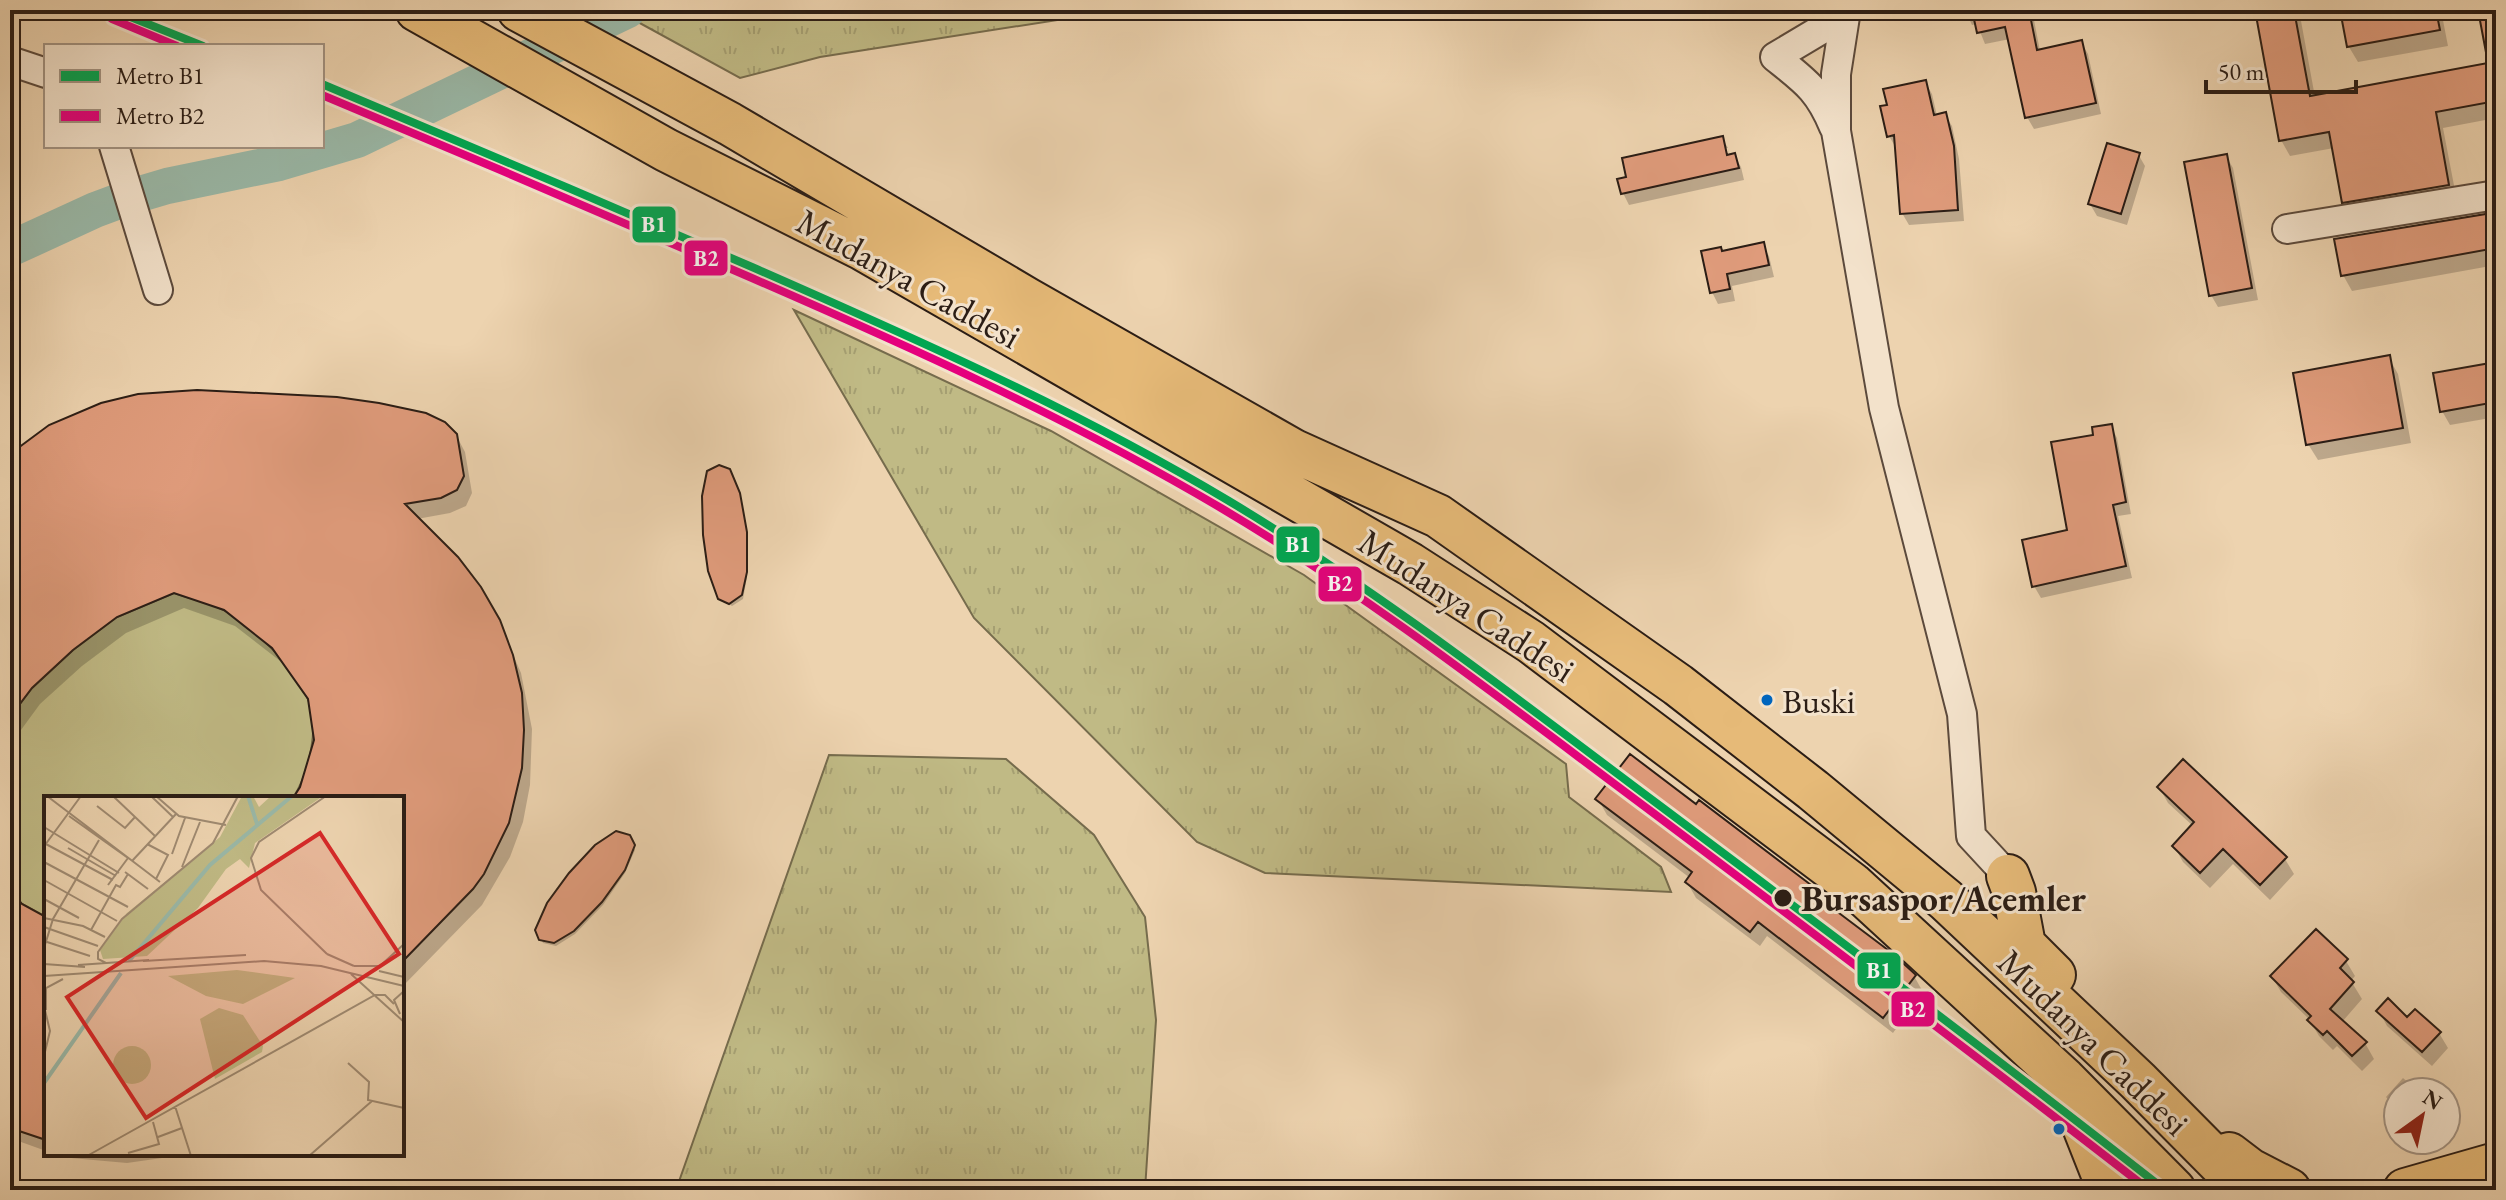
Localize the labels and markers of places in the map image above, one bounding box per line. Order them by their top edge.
place label: Buski [1782,679,1855,723]
marker: Buski [1759,692,1775,708]
place label: Bursaspor/Acemler [1801,875,2086,922]
marker: Bursaspor/Acemler [1772,887,1794,909]
unlabelled marker [2051,1121,2067,1137]

